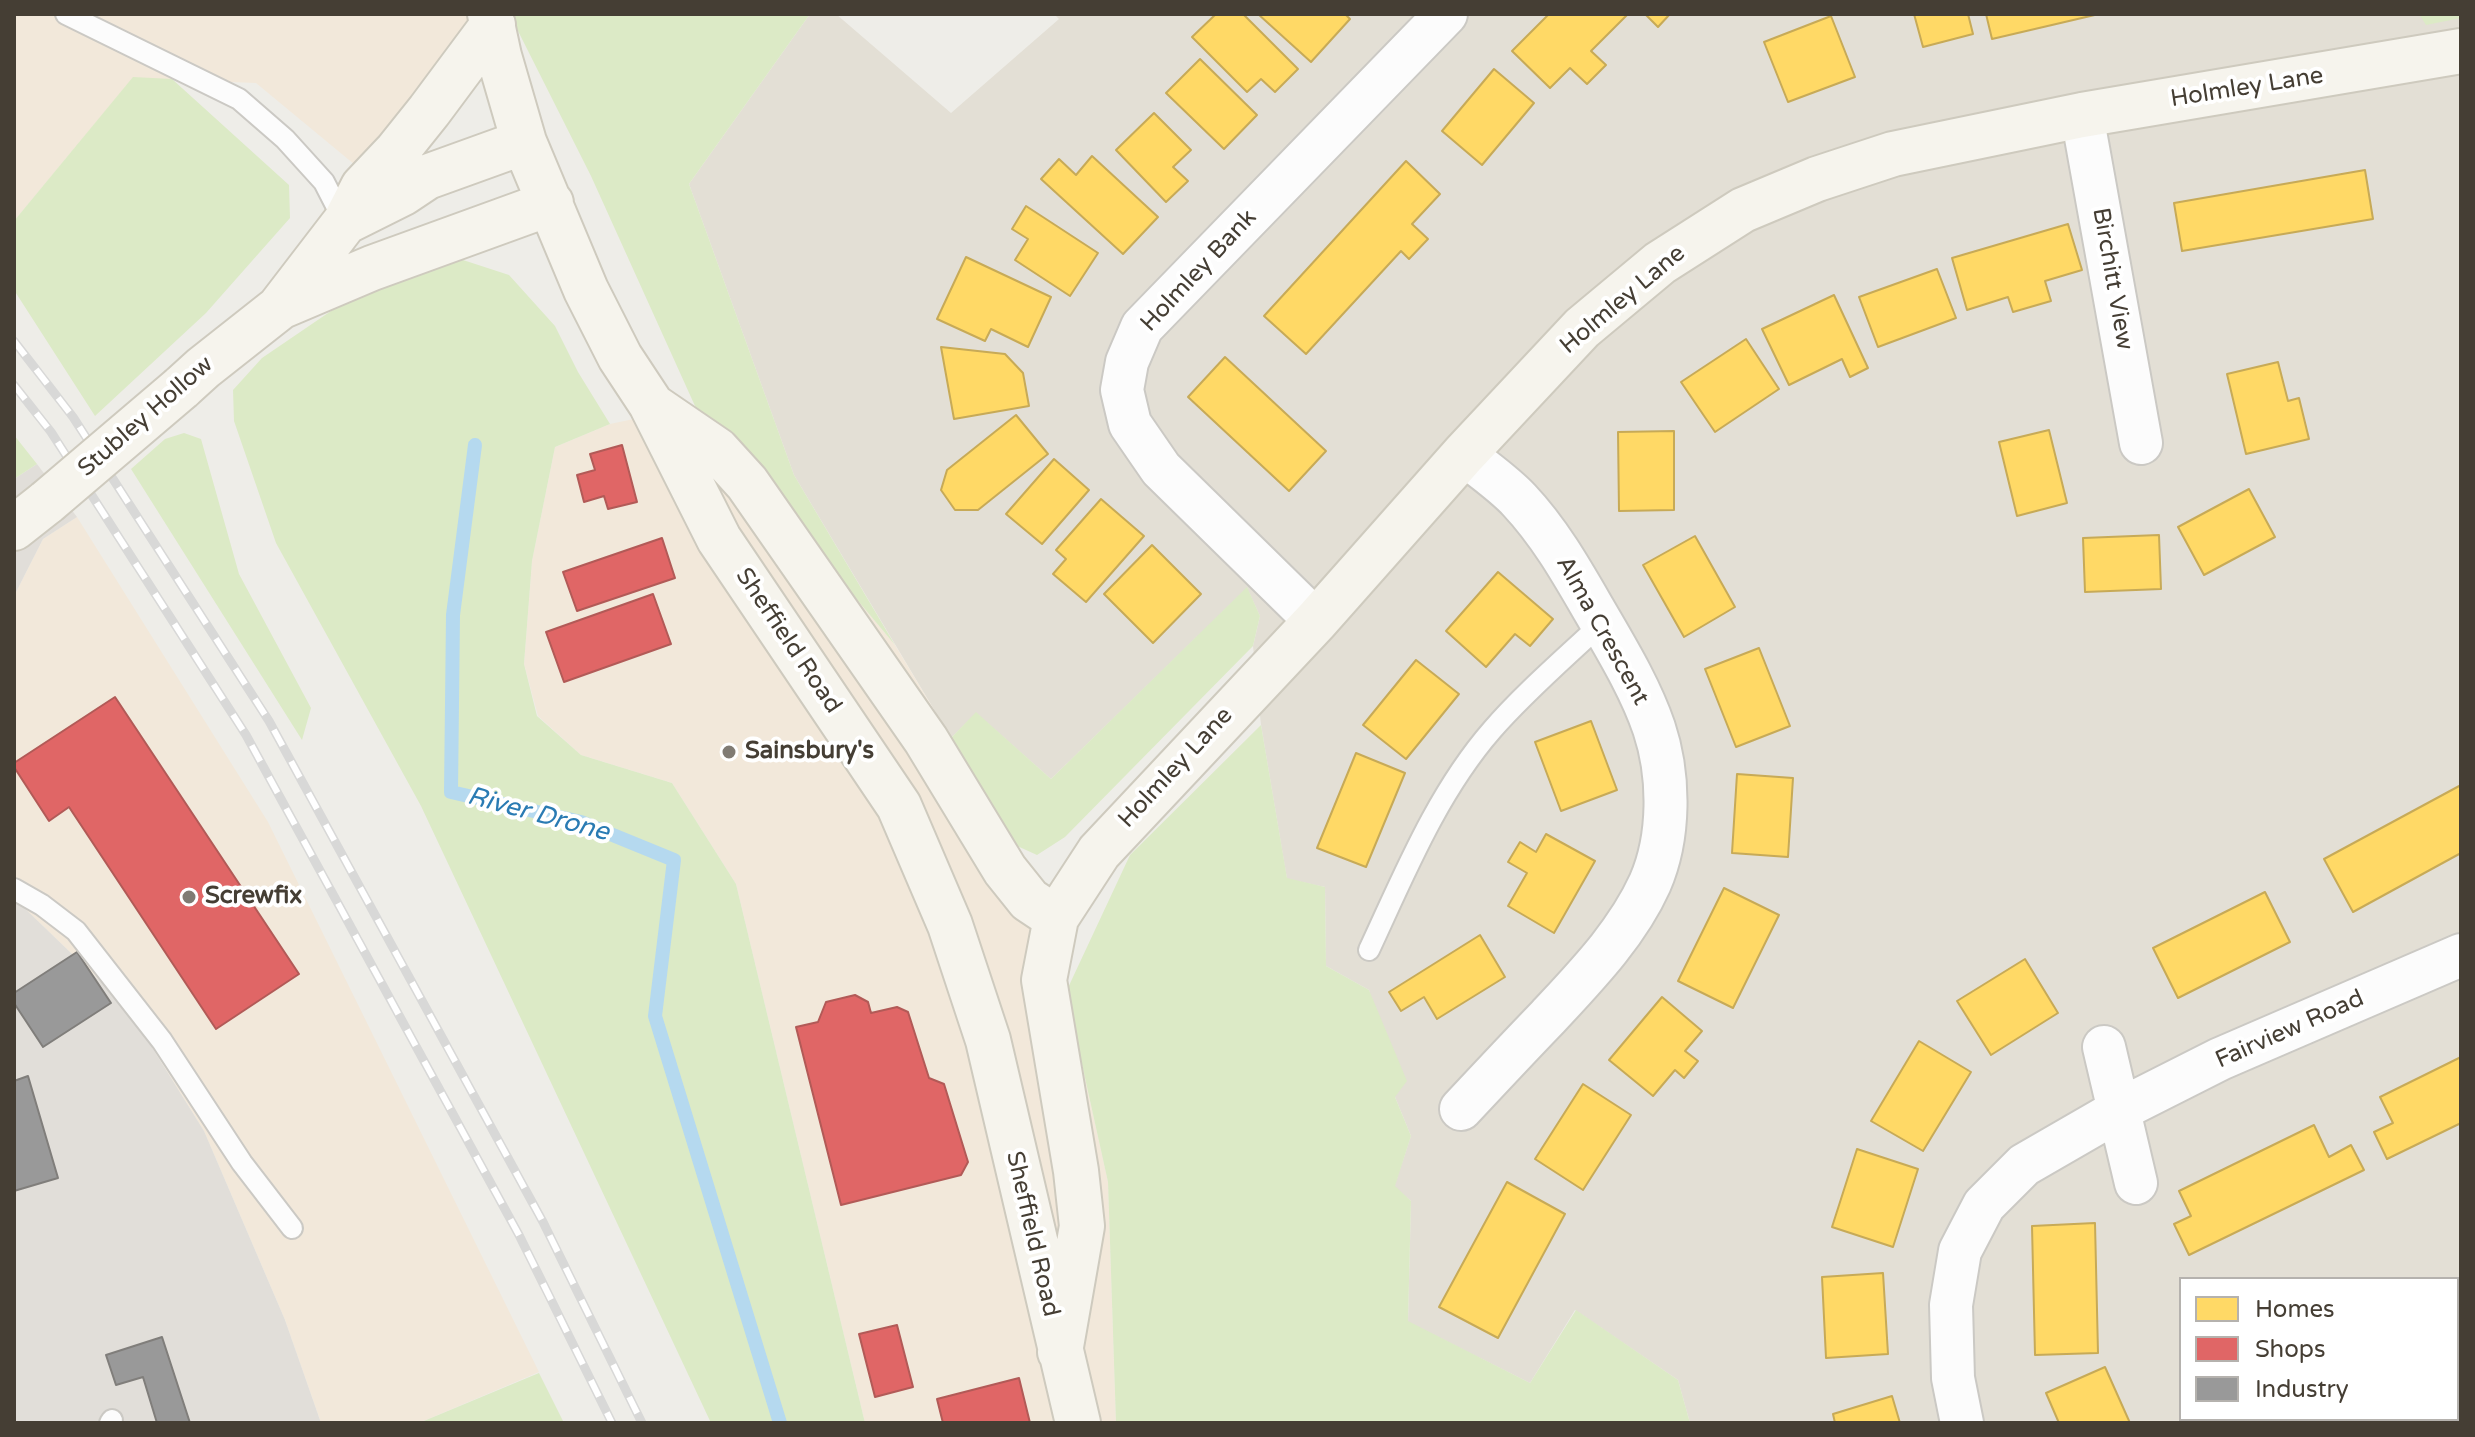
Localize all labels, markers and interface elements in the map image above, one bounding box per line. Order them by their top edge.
street label: Holmley Lane [2168,62,2326,114]
street label: Holmley Bank [1135,204,1263,338]
street label: Birchitt View [2085,206,2139,352]
street label: Holmley Lane [1555,239,1691,361]
street label: Stubley Hollow [73,351,219,483]
street label: Alma Crescent [1549,552,1655,710]
street label: Sheffield Road [729,563,847,719]
street label: Holmley Lane [1113,702,1239,834]
place label: Sainsbury's [745,738,874,766]
marker: Sainsbury's [720,743,738,761]
water label: River Drone [464,781,612,849]
place label: Screwfix [205,883,302,911]
marker: Screwfix [180,888,198,906]
street label: Fairview Road [2211,984,2369,1076]
street label: Sheffield Road [999,1149,1065,1319]
legend [2179,1277,2459,1421]
text: Homes [2255,1295,2335,1324]
text: Shops [2255,1335,2325,1364]
text: Industry [2255,1375,2349,1404]

